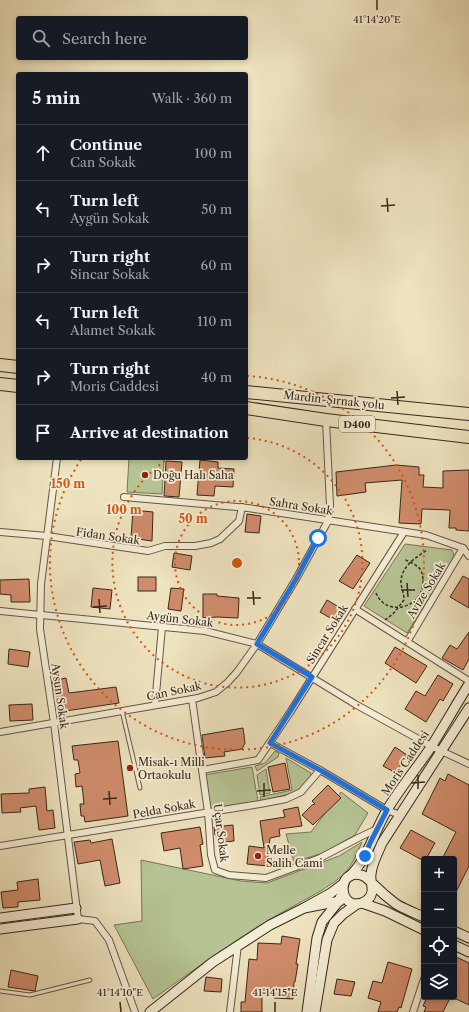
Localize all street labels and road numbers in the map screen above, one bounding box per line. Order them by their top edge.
street label: Mardin-Şırnak yolu [283,388,386,412]
road number: D400 [339,416,375,432]
street label: Sahra Sokak [268,494,334,518]
street label: Fidan Sokak [75,525,142,548]
street label: Avize Sokak [403,559,449,622]
street label: Sincar Sokak [303,601,351,666]
street label: Aygün Sokak [145,608,215,630]
street label: Aysun Sokak [48,661,72,730]
street label: Can Sokak [145,678,203,704]
street label: Moris Caddesi [378,727,432,798]
street label: Pelda Sokak [132,796,197,821]
street label: Uçar Sokak [210,803,232,864]

